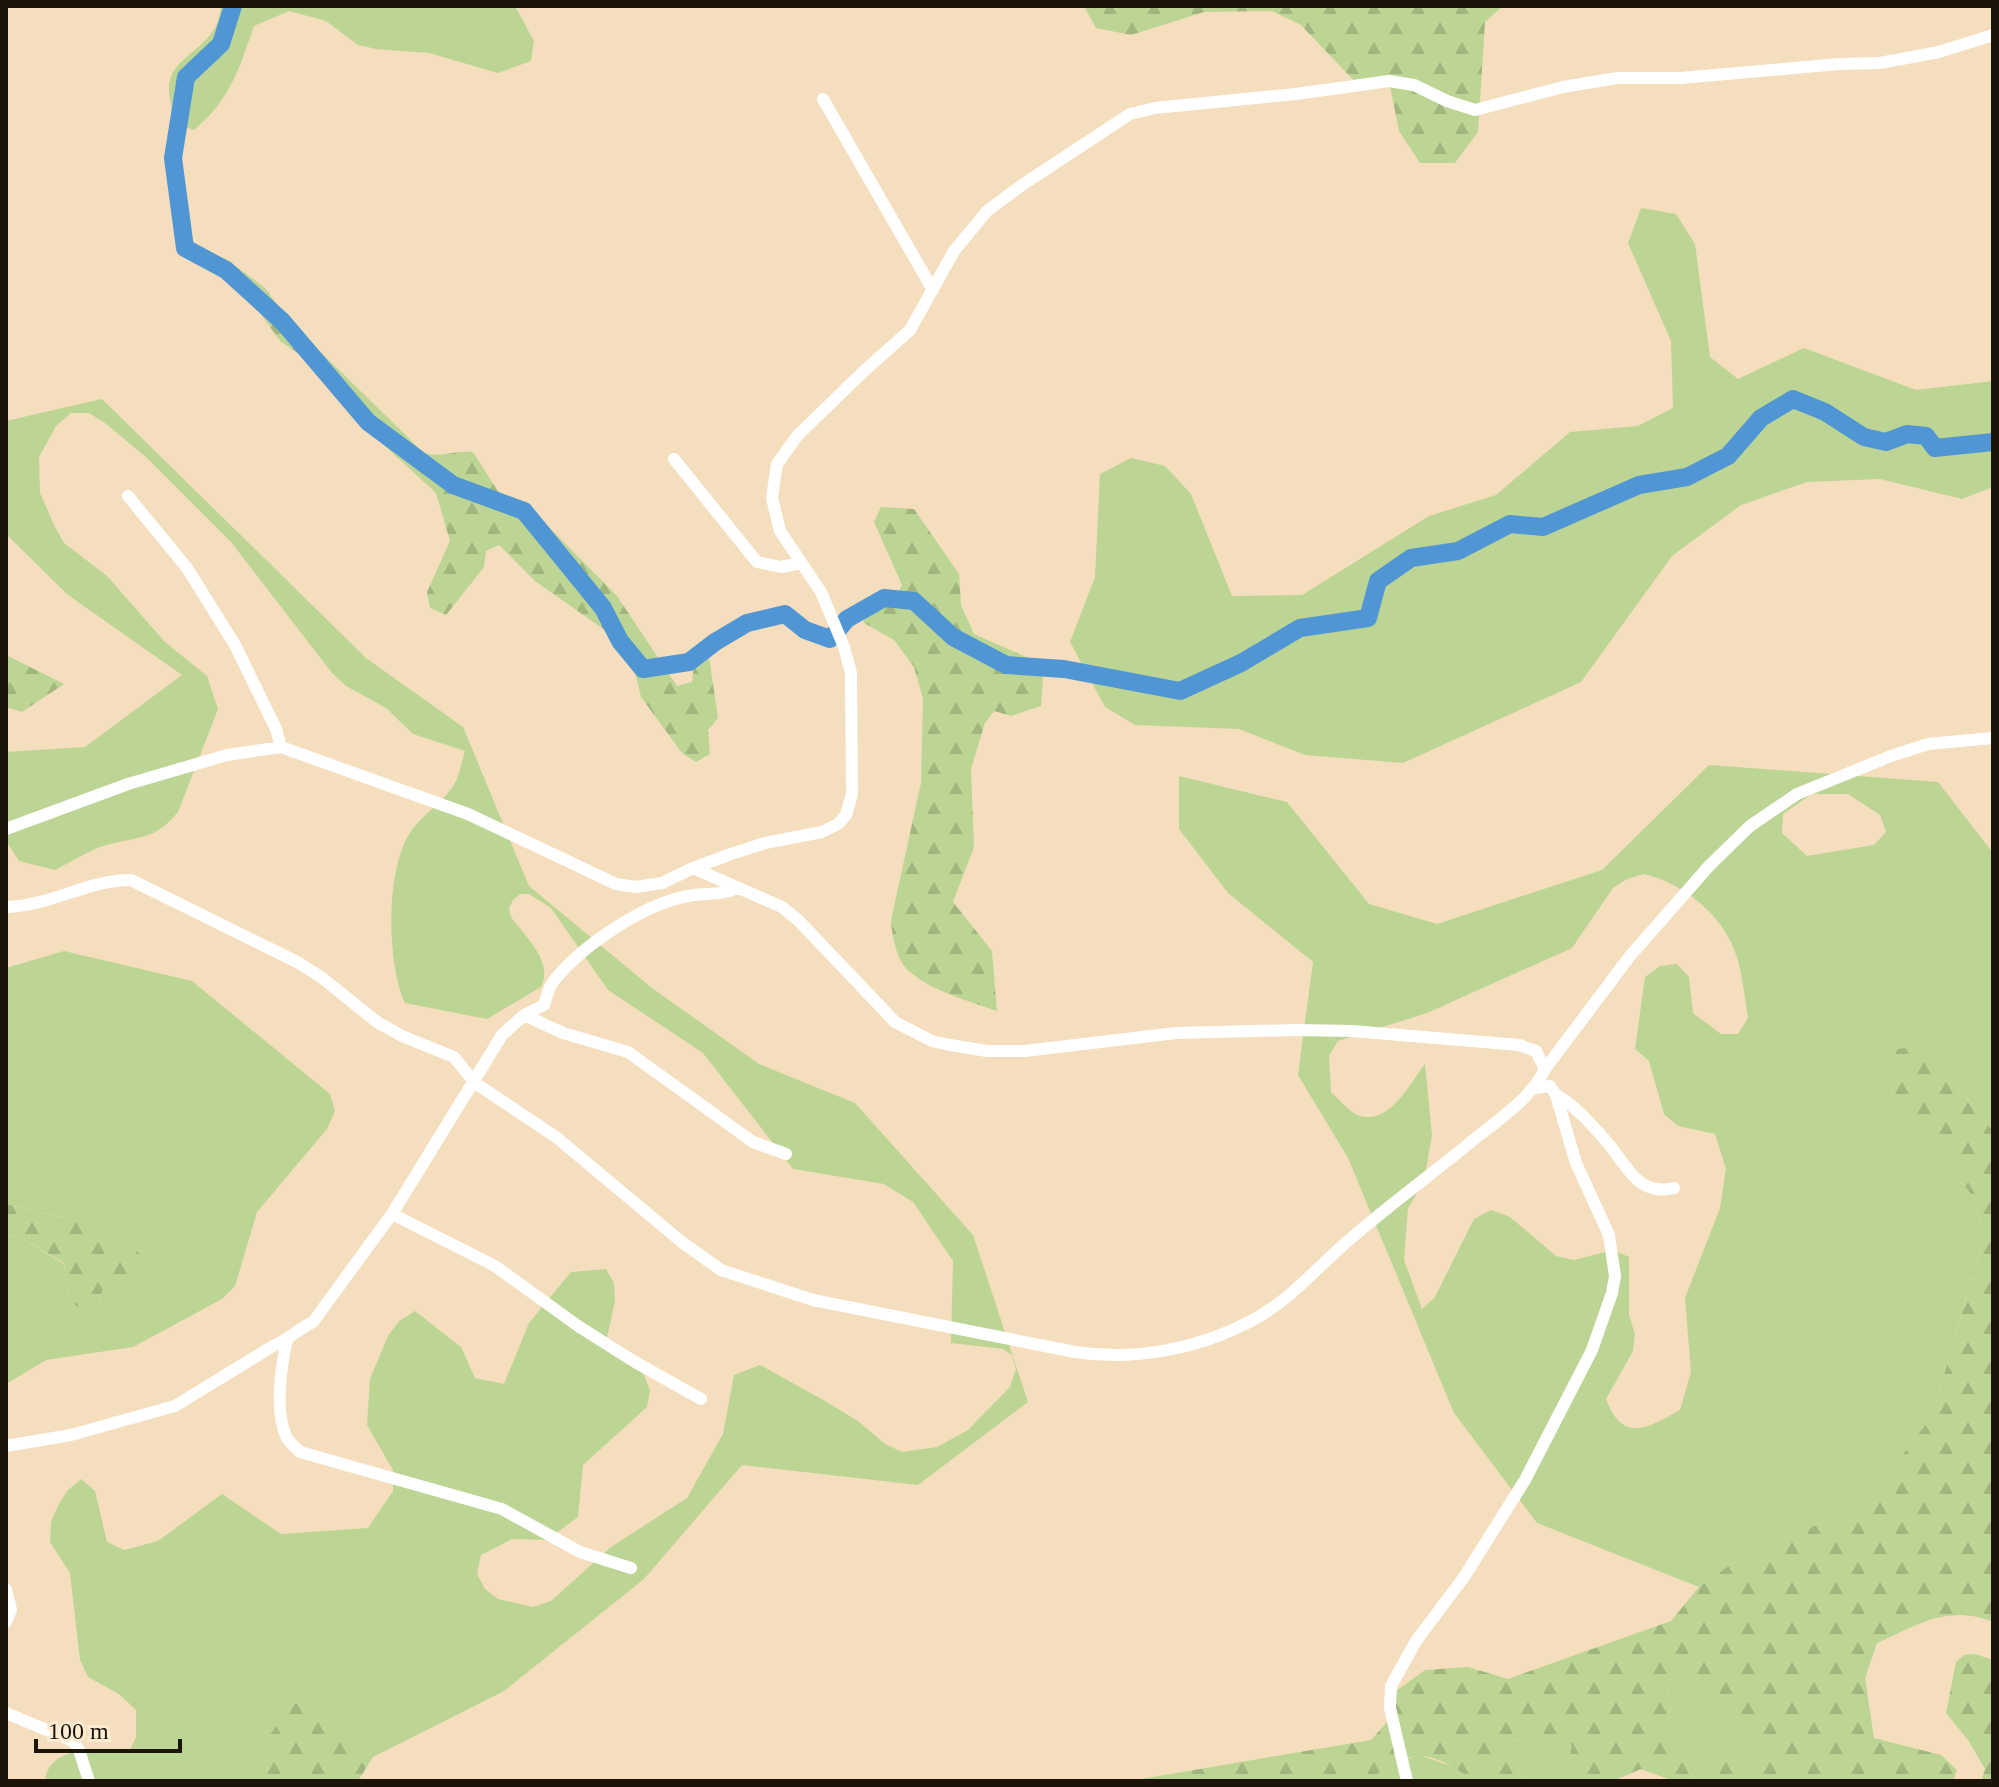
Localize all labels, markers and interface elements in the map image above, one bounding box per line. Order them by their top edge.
scale bar [36,1703,180,1753]
text: 100 m [48,1718,109,1744]

